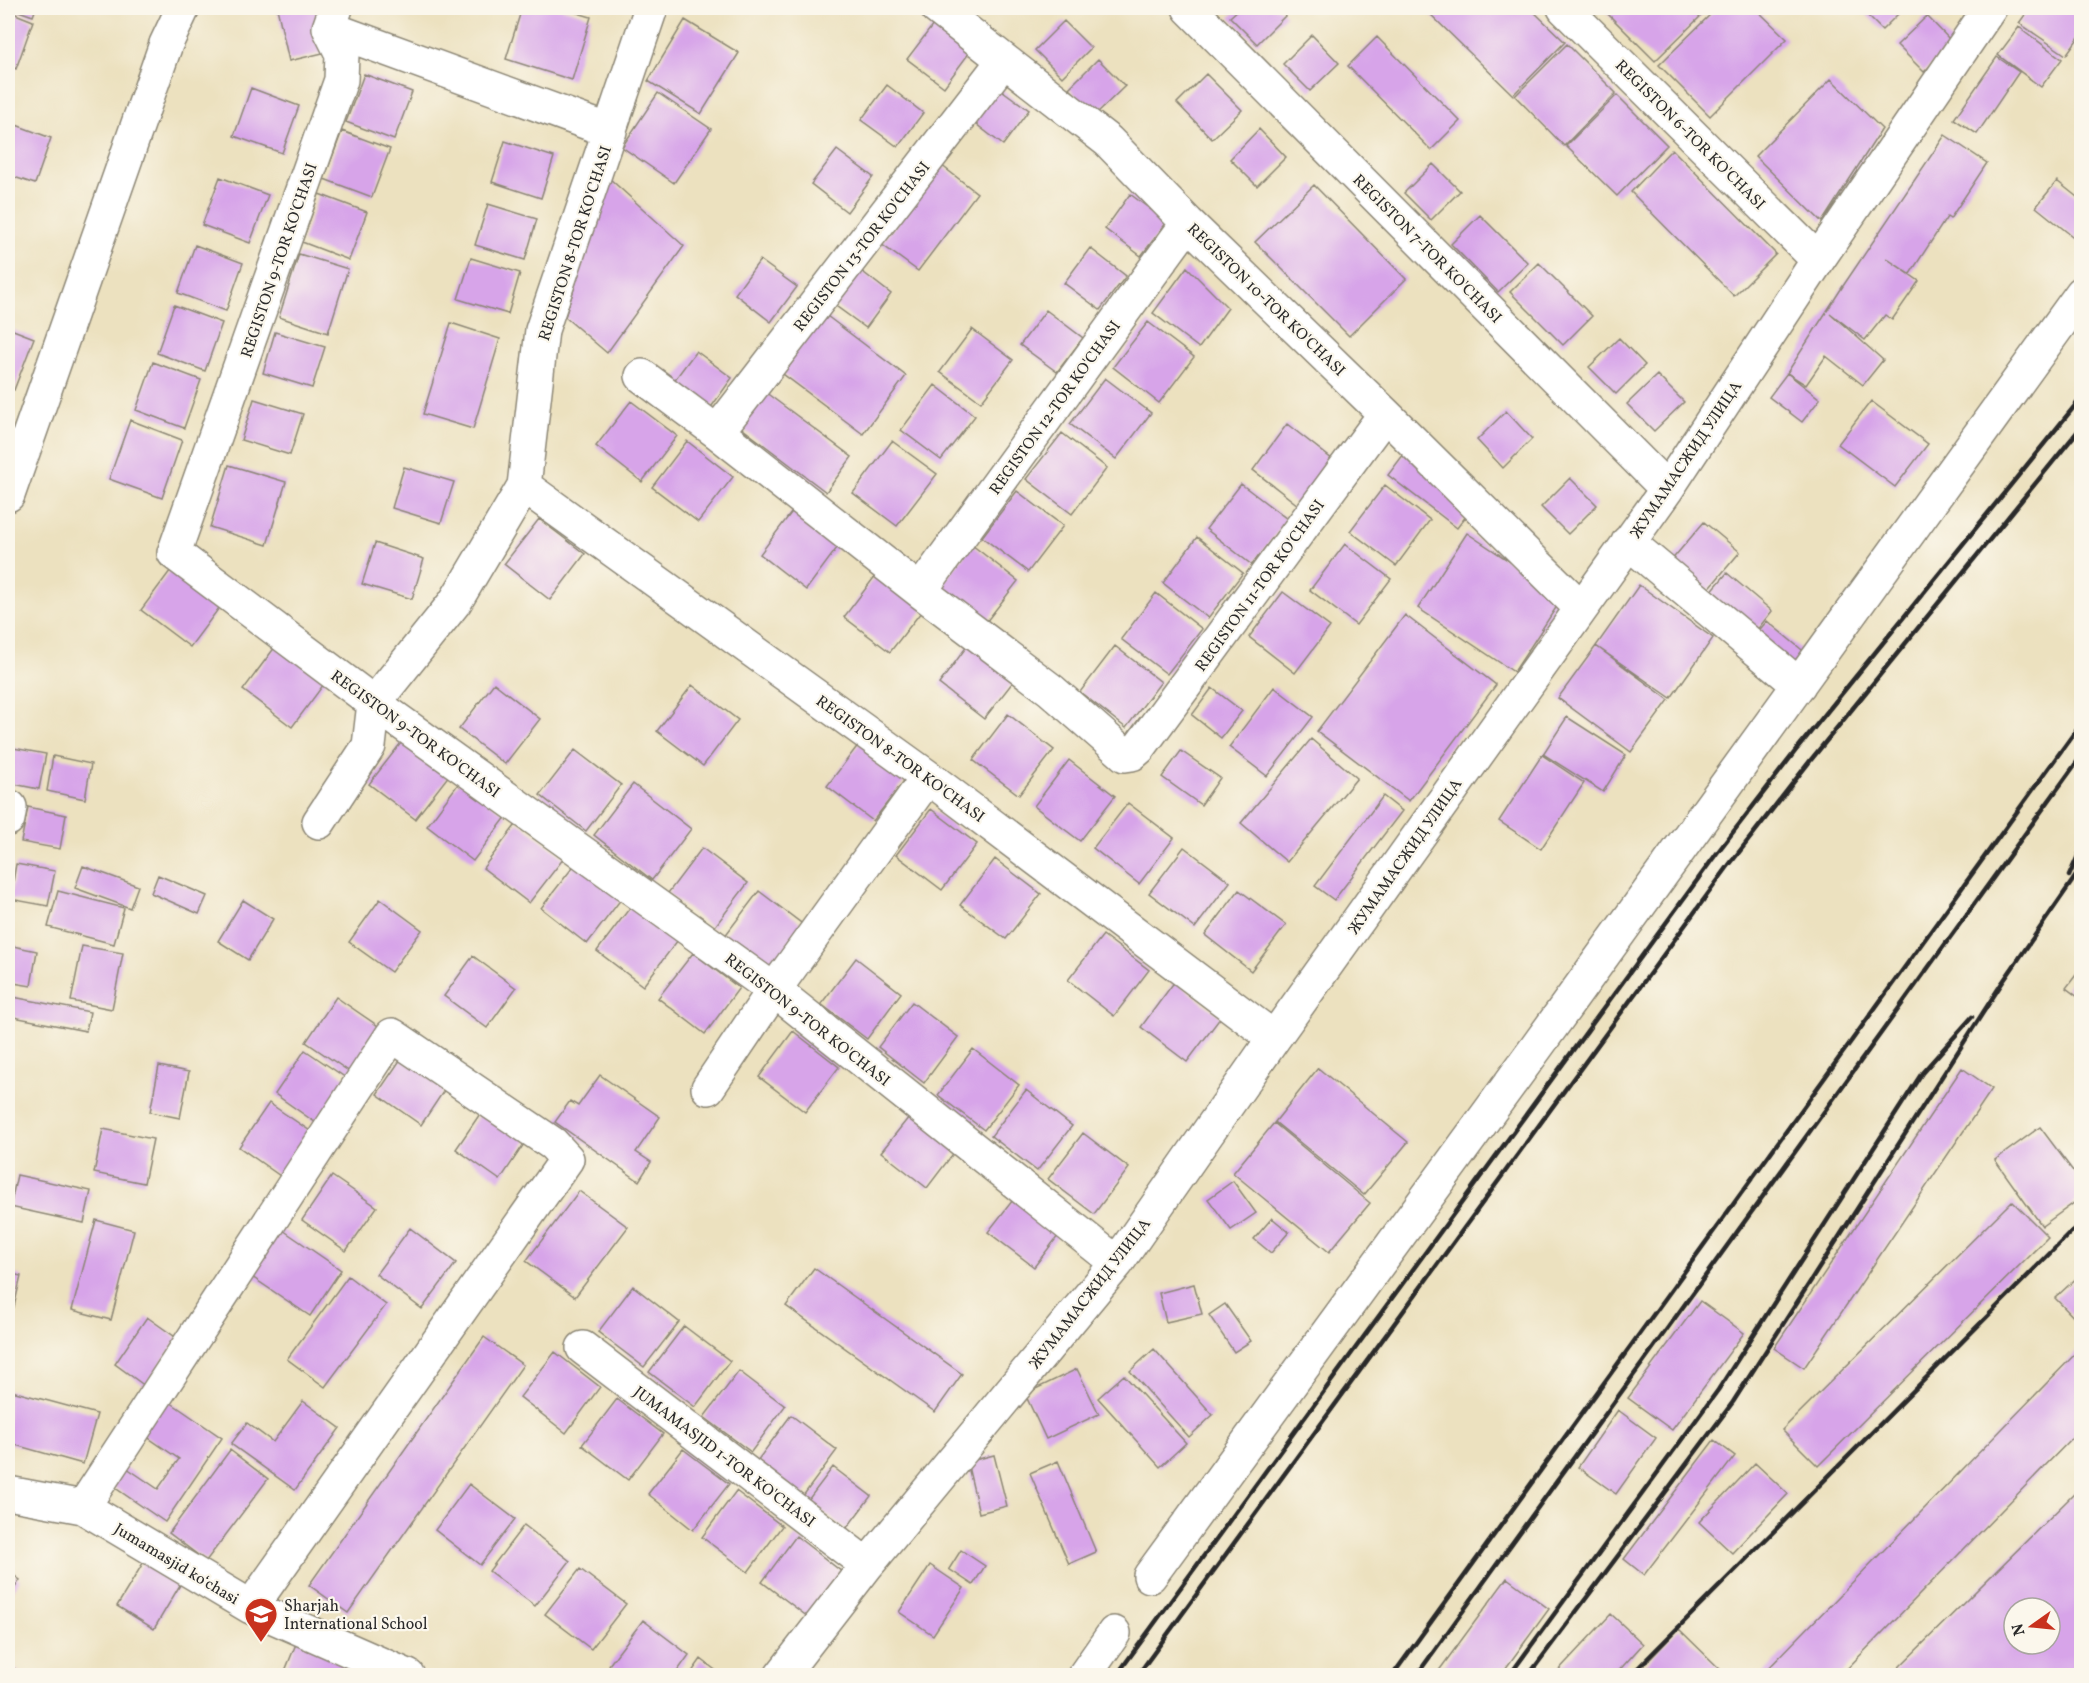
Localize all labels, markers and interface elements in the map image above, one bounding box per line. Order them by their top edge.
street label: REGISTON 6-TOR KO'CHASI [1610,55,1770,215]
street label: REGISTON 8-TOR KO'CHASI [534,143,618,344]
street label: REGISTON 13-TOR KO'CHASI [789,158,936,337]
street label: REGISTON 9-TOR KO'CHASI [236,160,324,361]
street label: REGISTON 7-TOR KO'CHASI [1347,170,1506,329]
street label: REGISTON 10-TOR KO'CHASI [1182,219,1350,382]
street label: REGISTON 12-TOR KO'CHASI [985,317,1126,500]
street label: ЖУМАМАСЖИД УЛИЦА [1626,377,1748,543]
street label: REGISTON 11-TOR KO'CHASI [1191,496,1331,677]
street label: REGISTON 9-TOR KO'CHASI [326,666,504,804]
street label: REGISTON 8-TOR KO'CHASI [811,691,989,828]
street label: ЖУМАМАСЖИД УЛИЦА [1343,775,1468,940]
street label: REGISTON 9-TOR KO'CHASI [719,949,894,1092]
street label: ЖУМАМАСЖИД УЛИЦА [1025,1214,1156,1374]
street label: JUMAMASJID 1-TOR KO'CHASI [628,1382,819,1533]
street label: Jumamasjid koʻchasi [109,1519,243,1611]
school or university icon: Sharjah International School [243,1596,279,1643]
place label: Sharjah International School [284,1596,428,1636]
north arrow [2002,1596,2062,1656]
text: N [2007,1621,2032,1638]

